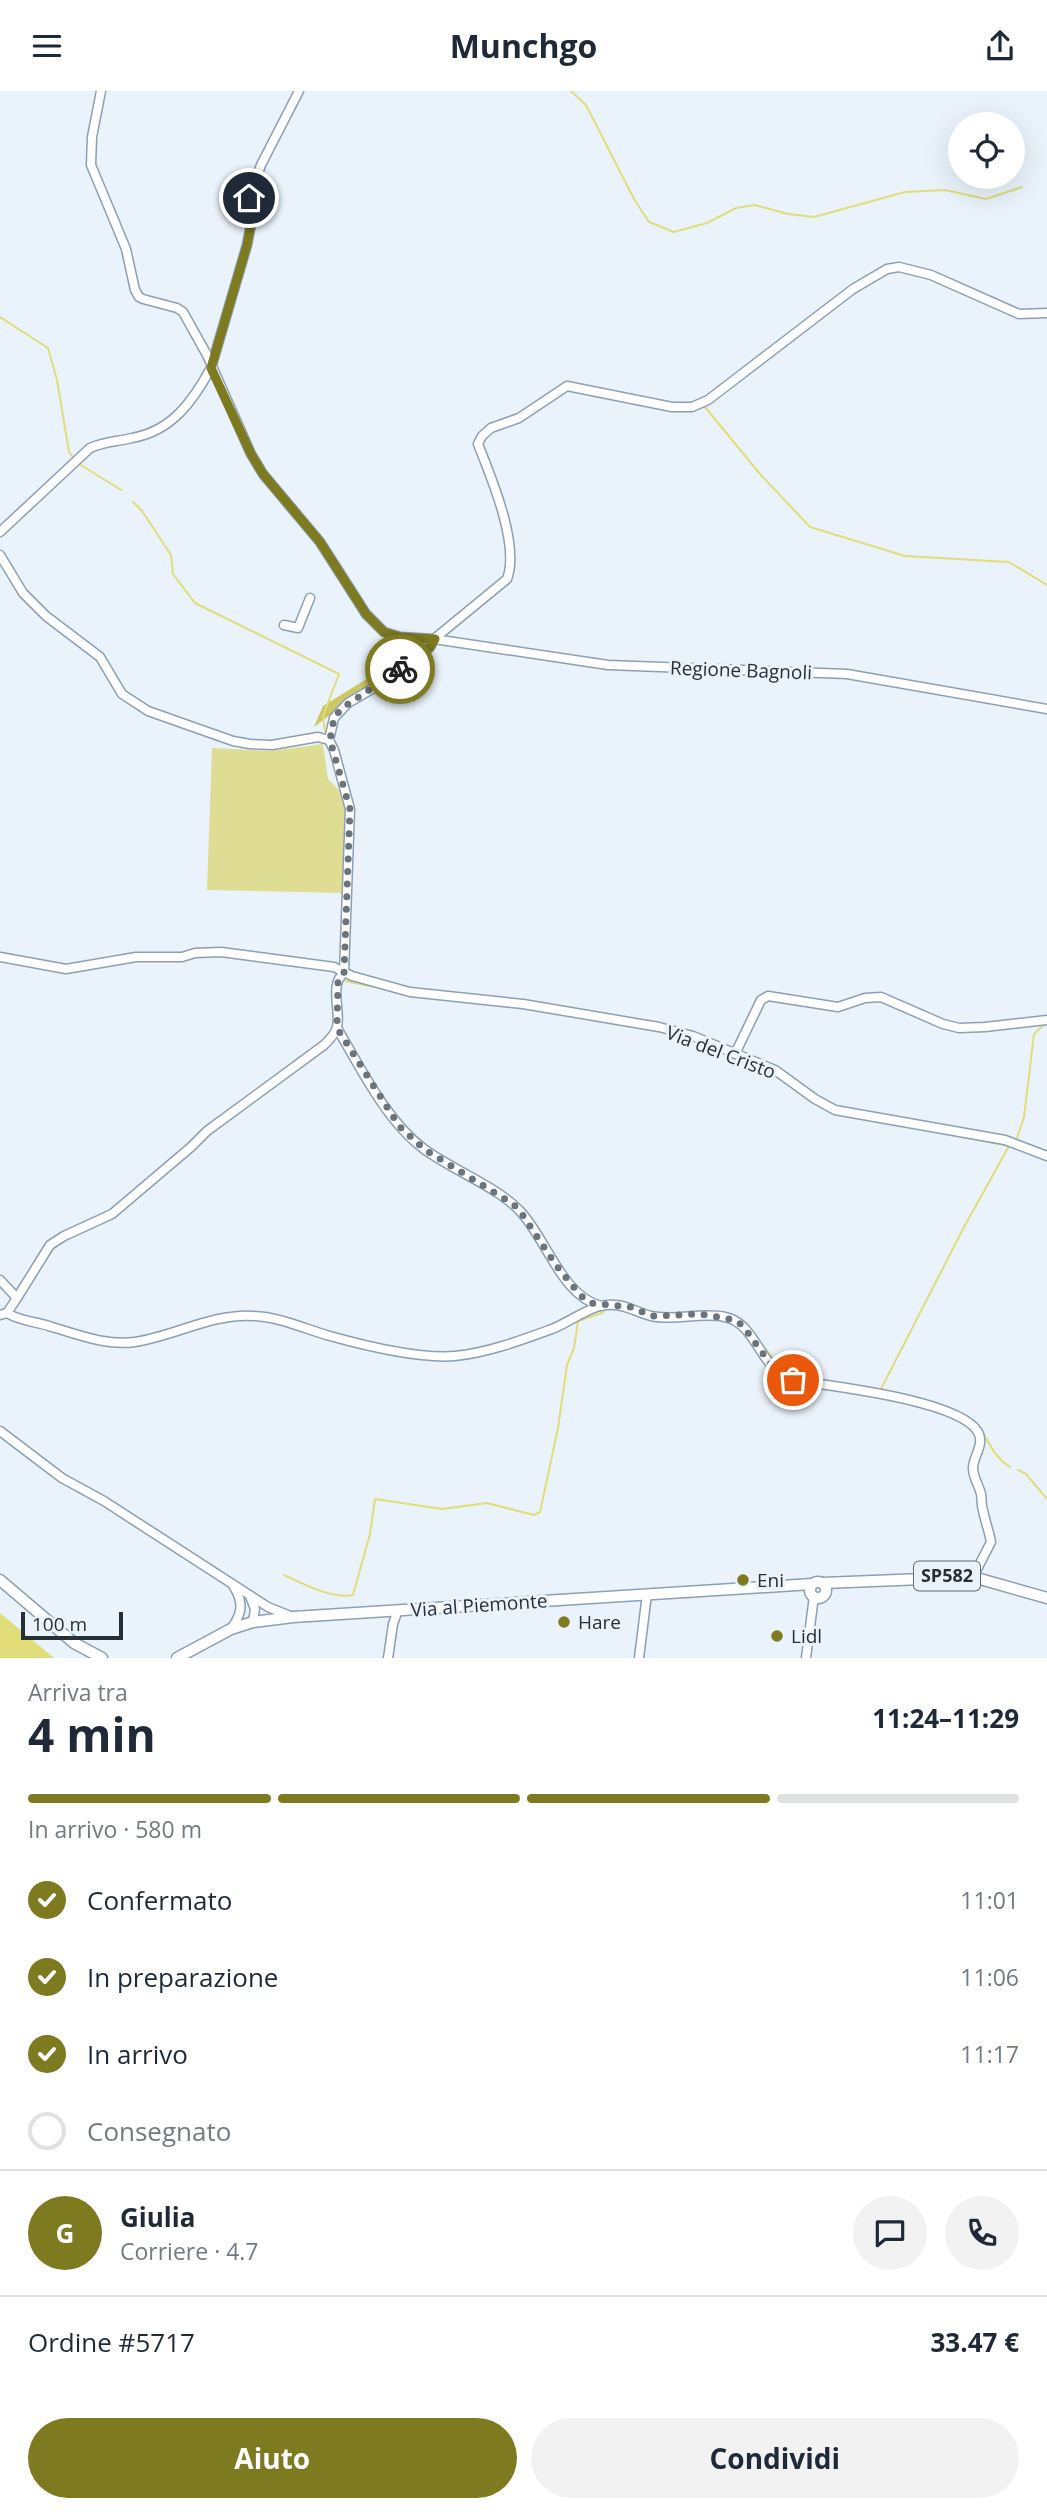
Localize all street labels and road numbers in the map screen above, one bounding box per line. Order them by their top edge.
street label: Regione Bagnoli [670,655,812,685]
street label: Via del Cristo [662,1019,780,1085]
road number: SP582 [914,1561,980,1591]
street label: Via al Piemonte [410,1587,548,1623]

